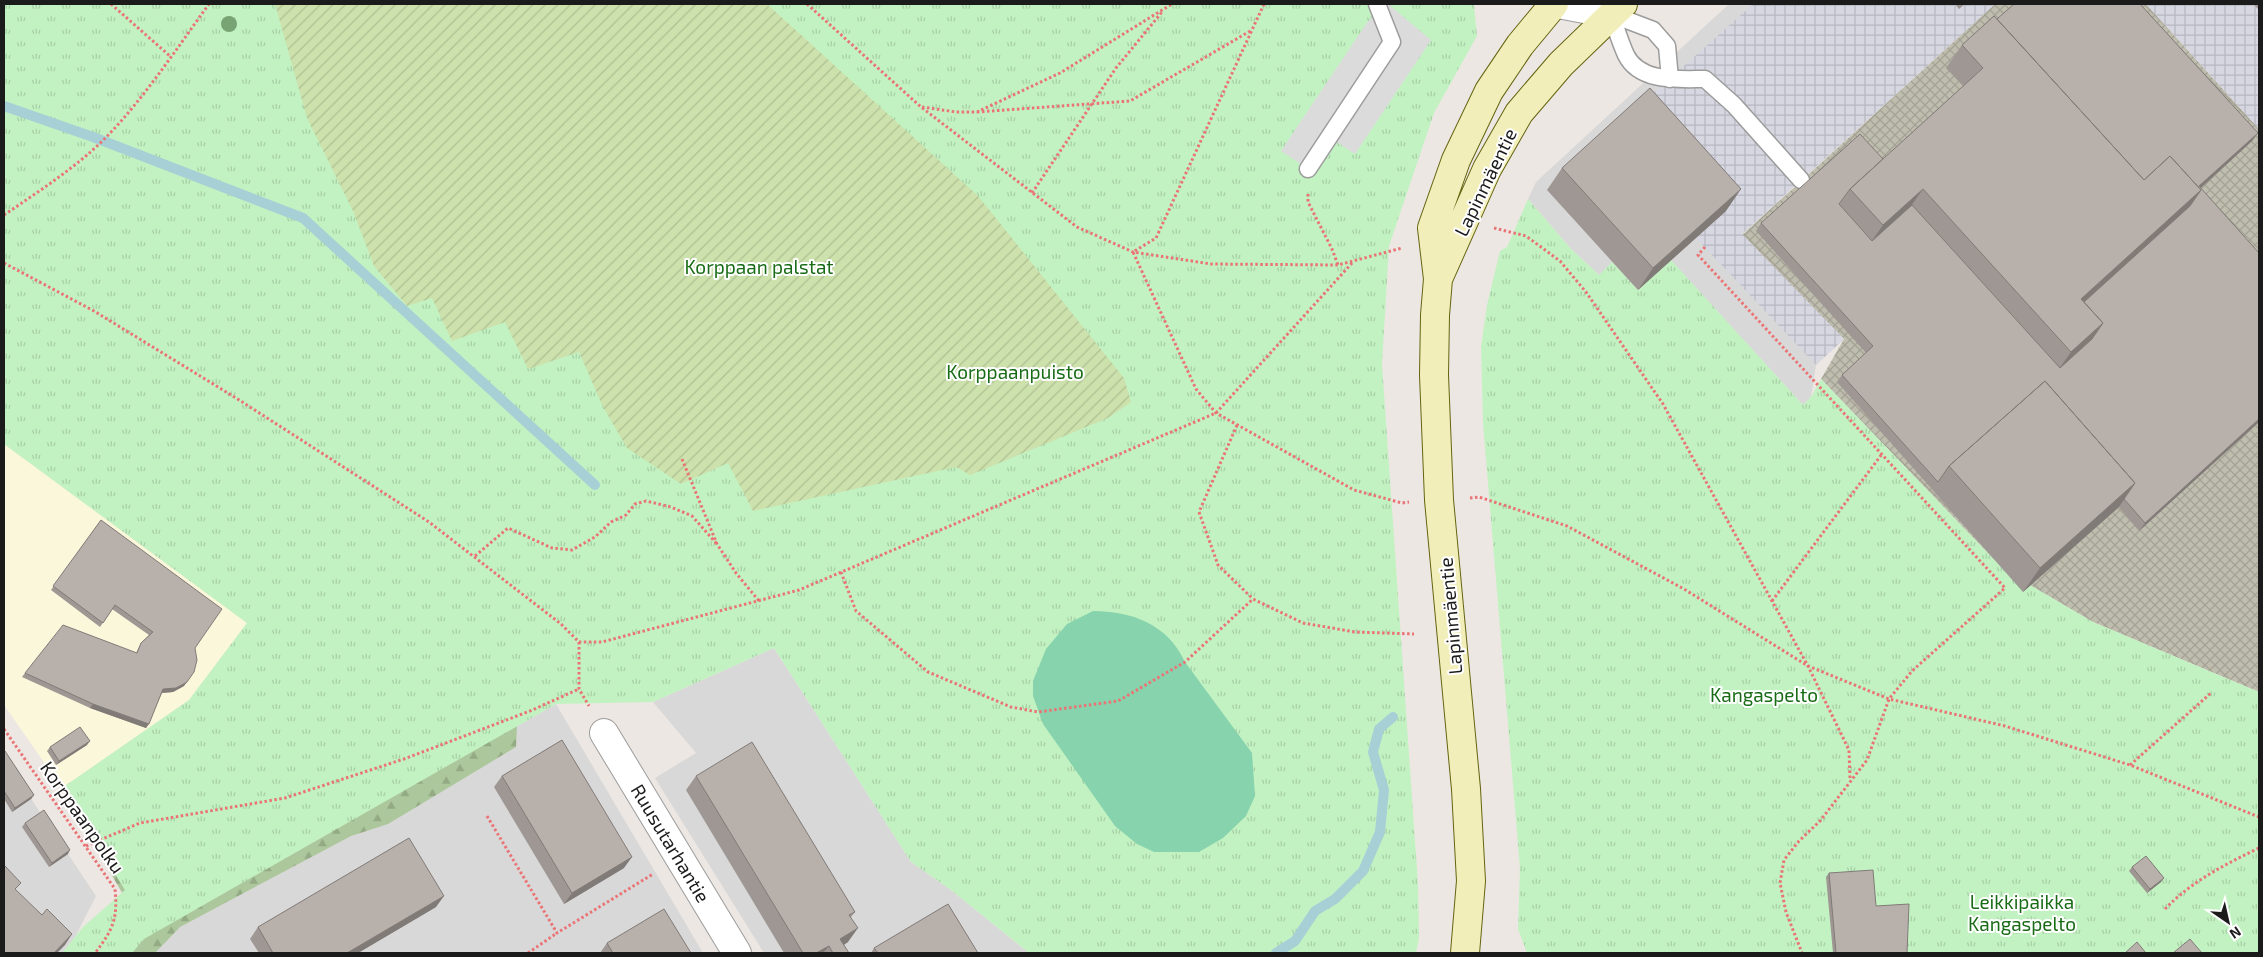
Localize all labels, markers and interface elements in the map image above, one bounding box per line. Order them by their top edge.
street label: Lapinmäentie [1449,124,1521,240]
park label: Korppaan palstat [684,255,834,278]
park label: Korppaanpuisto [946,360,1084,383]
street label: Lapinmäentie [1433,556,1467,676]
park label: Kangaspelto [1710,683,1818,706]
street label: Korppaanpolku [36,757,130,877]
street label: Ruusutarhantie [627,780,715,906]
park label: Leikkipaikka Kangaspelto [1968,890,2076,935]
north arrow [2203,897,2253,947]
text: N [2227,923,2244,943]

